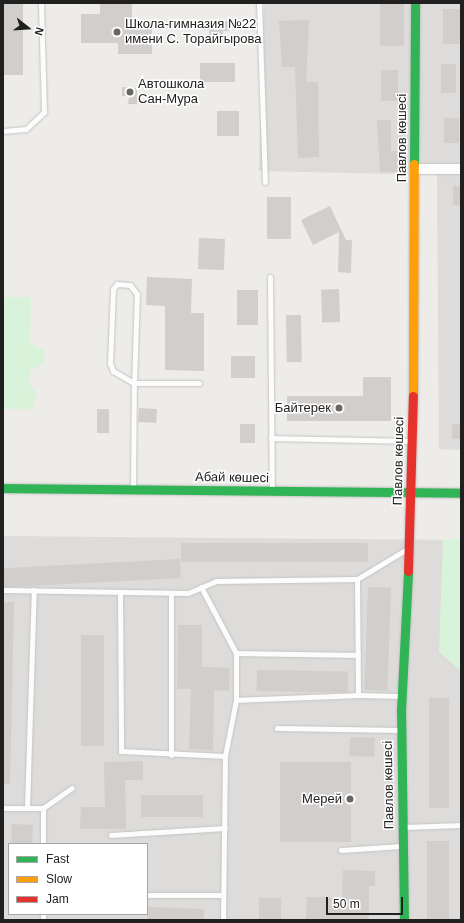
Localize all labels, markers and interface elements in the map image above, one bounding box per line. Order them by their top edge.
north arrow [8,8,48,48]
place label: Школа-гимназия №22 имени С. Торайгырова [125,17,262,48]
text: N [33,26,46,37]
marker: Школа-гимназия №22 имени С. Торайгырова [112,27,122,37]
place label: Автошкола Сан-Мура [138,77,204,108]
marker: Автошкола Сан-Мура [125,87,135,97]
street label: Павлов көшесі [394,94,410,182]
place label: Байтерек [275,400,331,416]
marker: Байтерек [334,403,344,413]
street label: Павлов көшесі [390,417,408,505]
street label: Абай көшесі [195,470,269,486]
street label: Павлов көшесі [380,741,398,829]
place label: Мерей [302,791,342,807]
marker: Мерей [345,794,355,804]
legend [8,843,148,915]
text: Fast [46,852,69,866]
text: Slow [46,872,72,886]
scale bar [328,889,405,915]
text: Jam [46,892,69,906]
text: 50 m [333,897,360,911]

